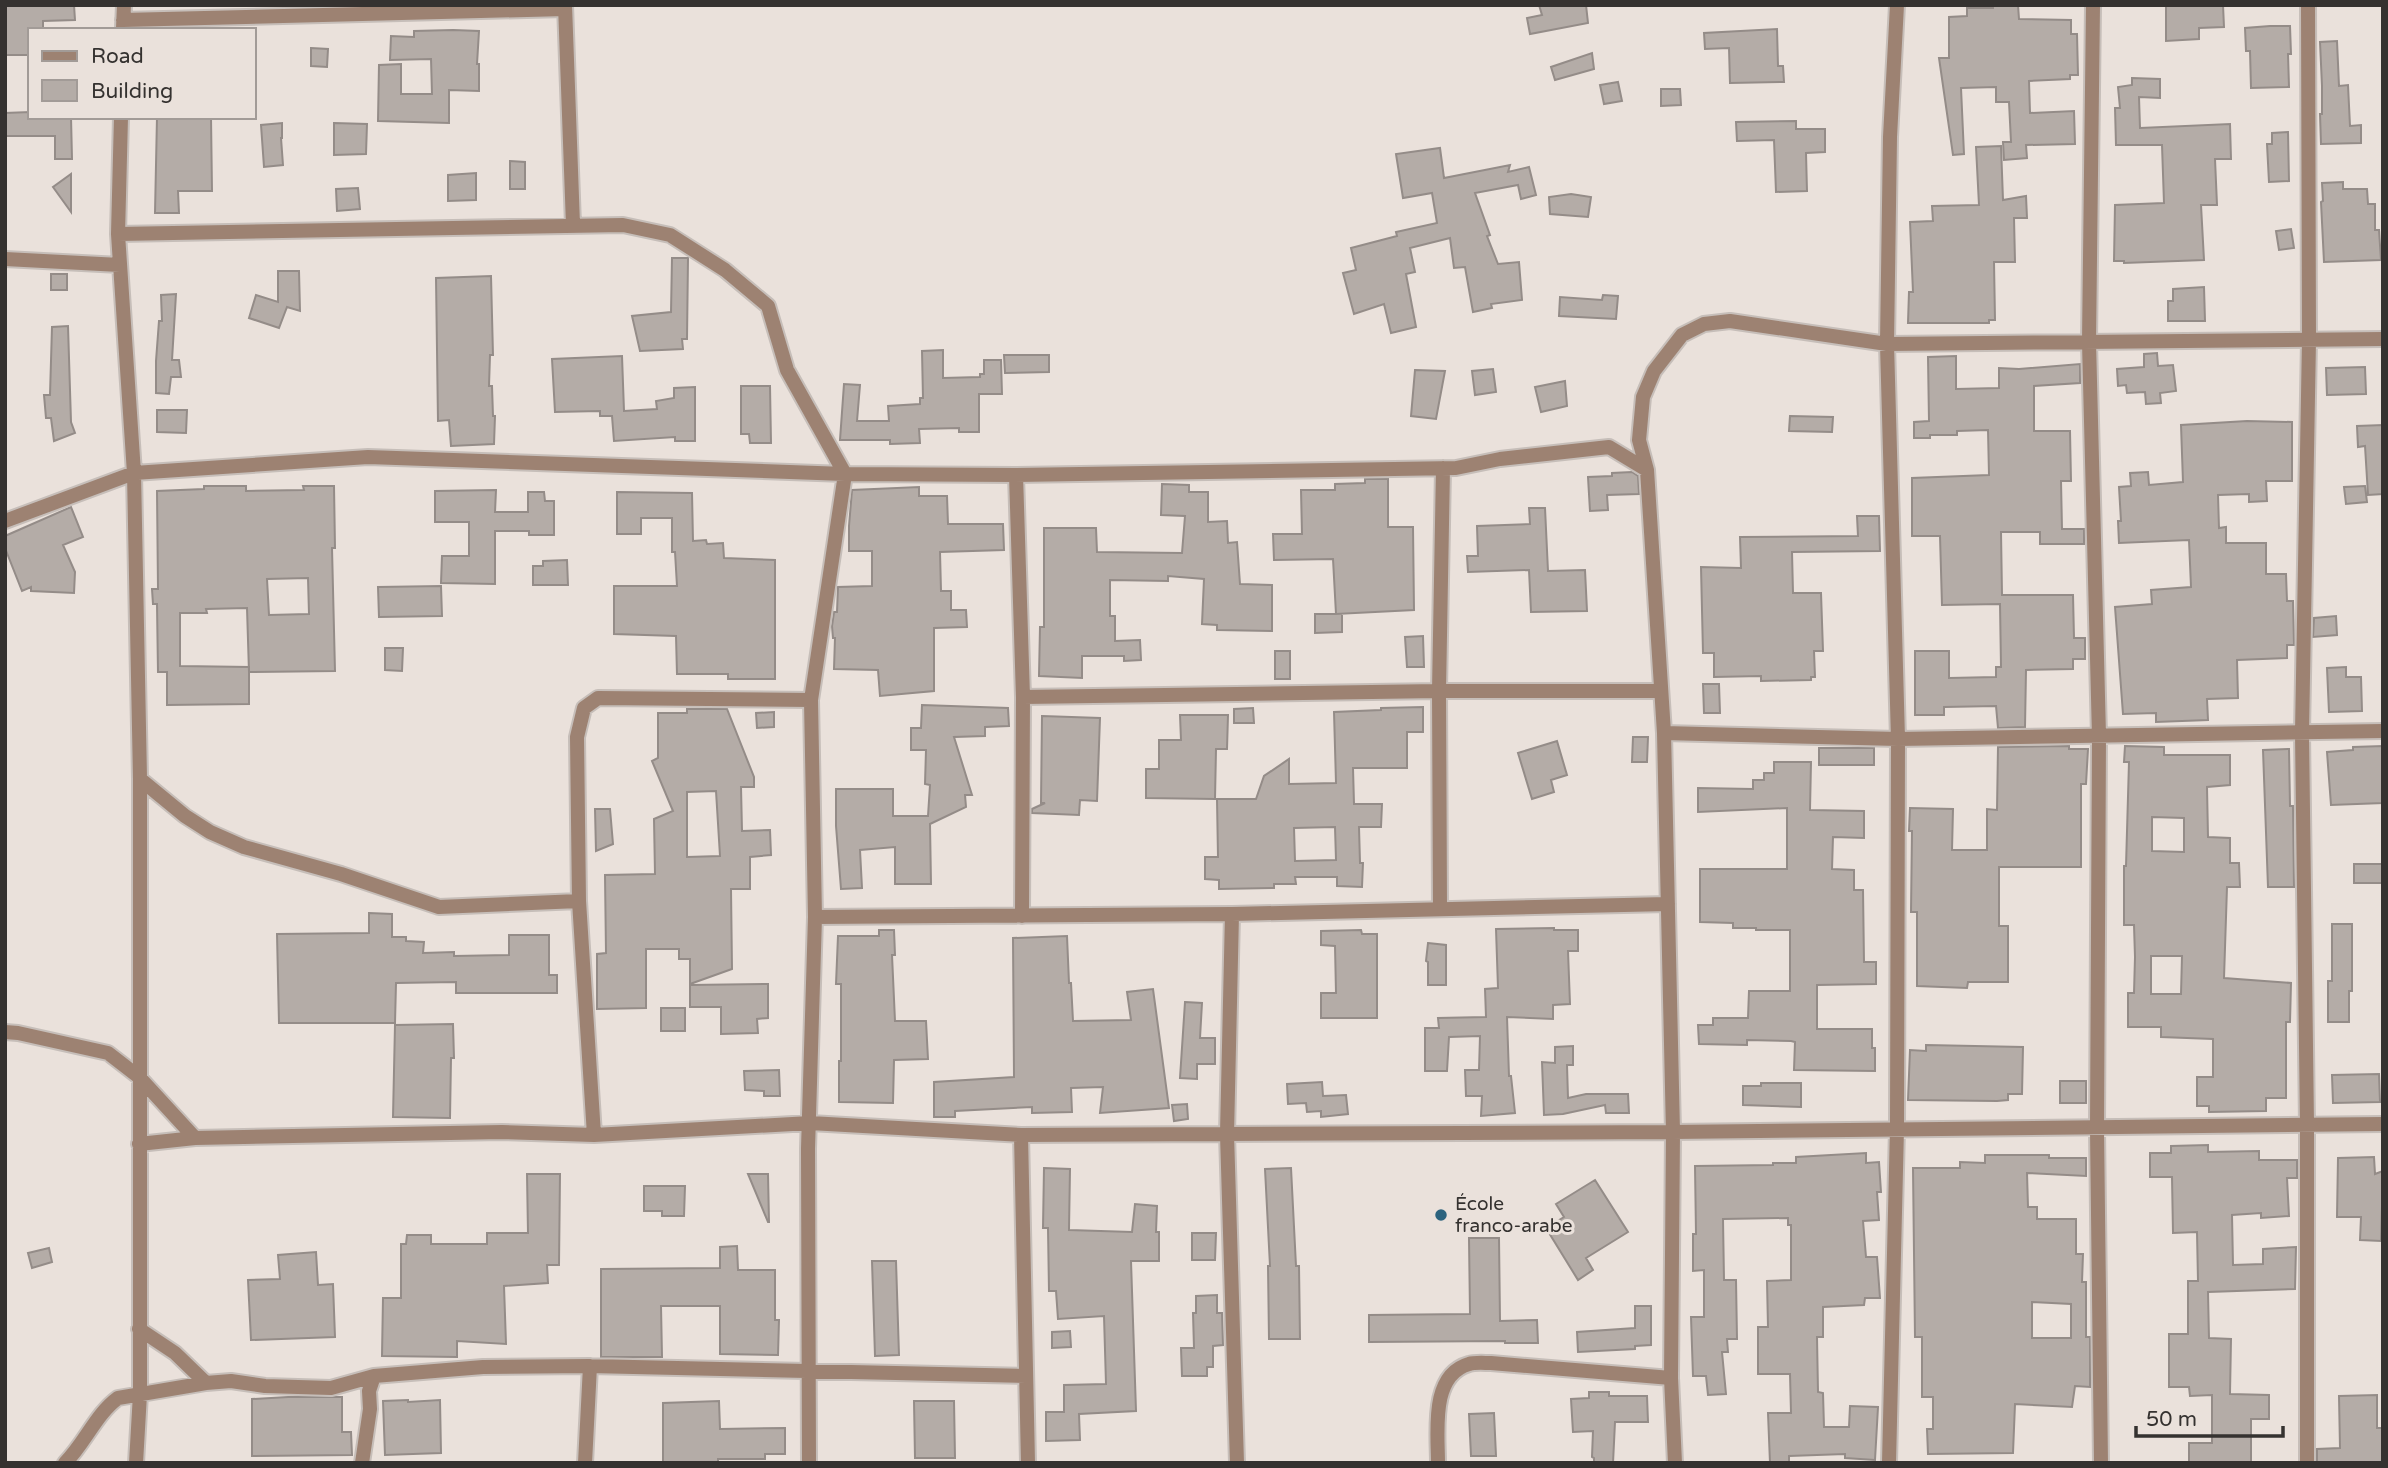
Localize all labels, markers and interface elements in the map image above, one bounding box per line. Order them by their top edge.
legend [28,28,256,119]
text: Road [91,44,144,69]
text: Building [91,79,173,104]
place label: École franco-arabe [1455,1193,1573,1237]
marker: École franco-arabe [1433,1207,1449,1223]
scale bar [2136,1394,2283,1438]
text: 50 m [2146,1407,2197,1432]

